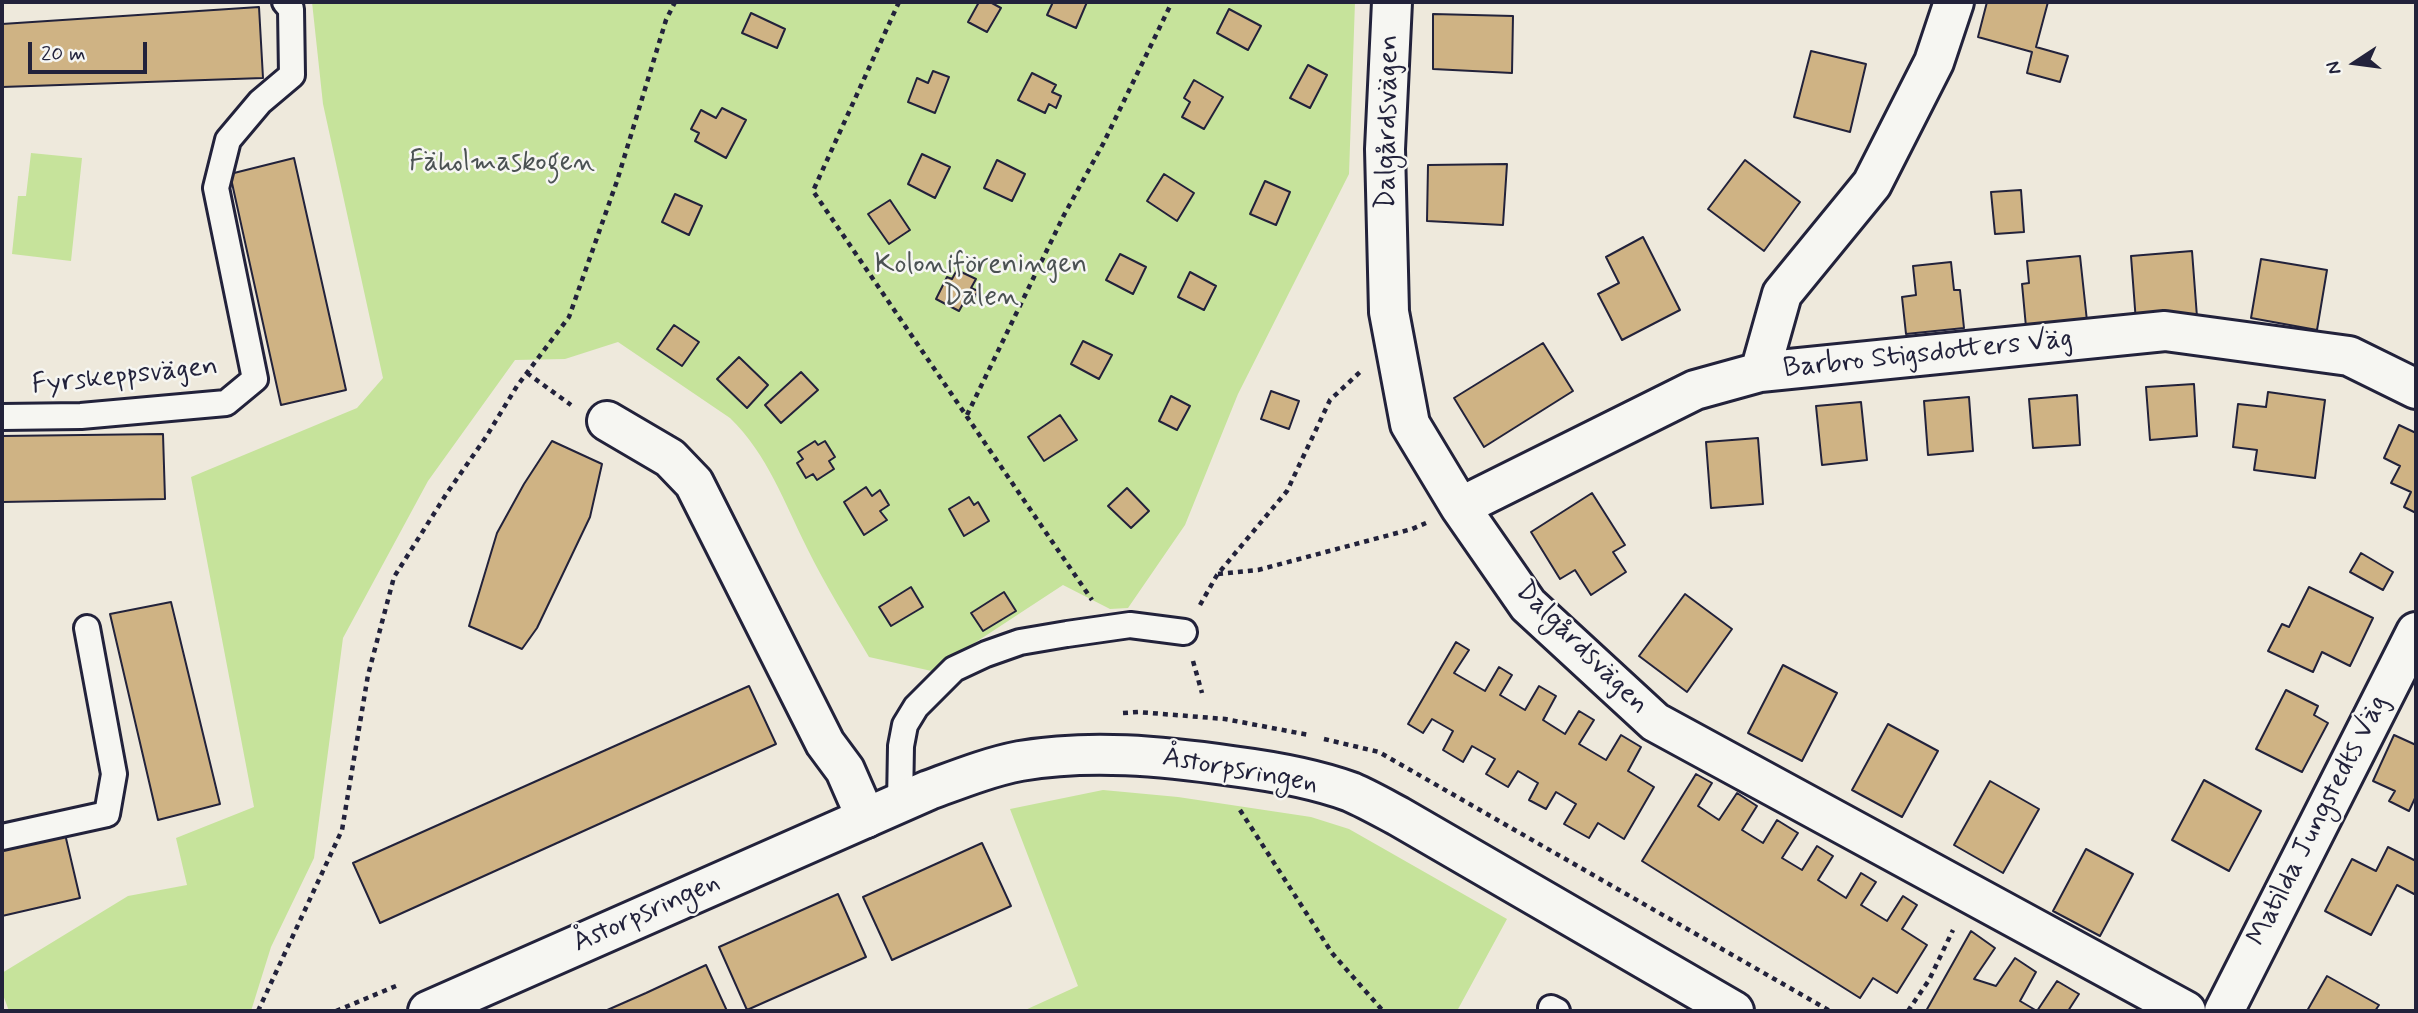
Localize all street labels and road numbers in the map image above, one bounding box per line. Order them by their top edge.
street label: Dalgårdsvägen [1371,34,1407,210]
street label: Barbro Stigsdotters Väg [1782,323,2074,387]
street label: Fyrskeppsvägen [30,351,220,403]
street label: Dalgårdsvägen [1507,575,1655,723]
street label: Matilda Jungstedts Väg [2241,690,2397,952]
street label: Åstorpsringen [1160,742,1320,802]
street label: Åstorpsringen [568,867,726,961]

